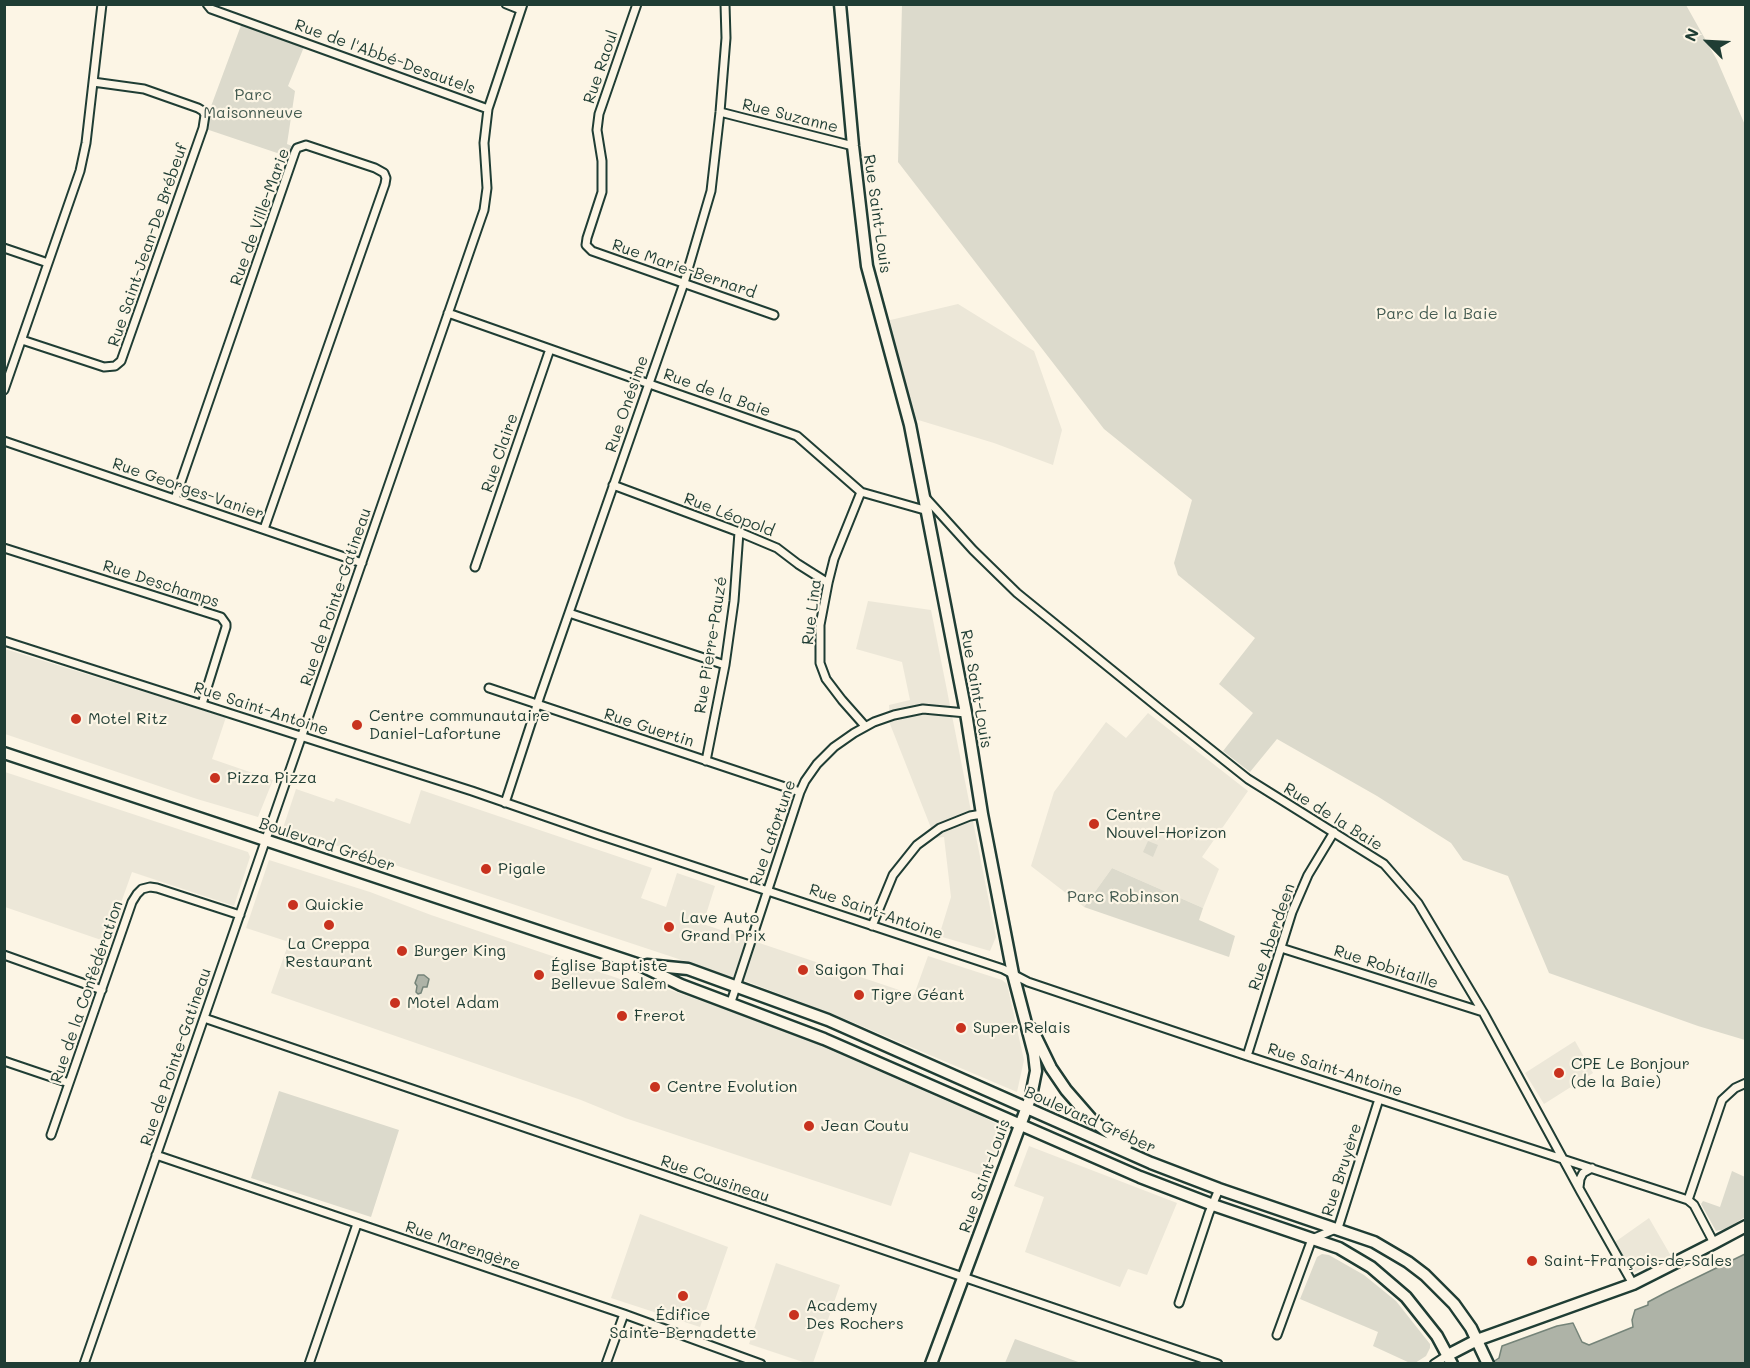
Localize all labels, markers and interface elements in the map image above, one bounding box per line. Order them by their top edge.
north arrow [1678,12,1738,72]
street label: Rue de l'Abbé-Desautels [292,15,478,99]
text: N [1679,25,1703,44]
street label: Rue Raoul [579,28,623,106]
park label: Parc Maisonneuve [203,85,303,123]
street label: Rue Suzanne [740,95,840,137]
street label: Rue Saint-Jean-De Brébeuf [104,141,192,349]
street label: Rue de Ville-Marie [226,146,294,288]
street label: Rue Saint-Louis [859,153,895,275]
street label: Rue Marie-Bernard [609,235,759,303]
park label: Parc de la Baie [1376,304,1498,324]
street label: Rue Onésime [601,353,653,455]
street label: Rue de la Baie [661,365,773,421]
street label: Rue Claire [478,411,522,495]
street label: Rue Georges-Vanier [110,454,266,524]
street label: Rue Léopold [681,489,777,541]
street label: Rue de Pointe-Gatineau [296,505,376,689]
street label: Rue Deschamps [100,556,222,612]
street label: Rue Pierre-Pauzé [691,575,731,715]
street label: Rue Lina [798,578,826,646]
street label: Rue Saint-Louis [956,628,996,750]
street label: Rue Saint-Antoine [191,678,331,740]
street label: Rue Guertin [602,704,696,752]
place label: Centre communautaire Daniel-Lafortune [369,706,550,744]
place label: Motel Ritz [88,709,167,729]
marker: Motel Ritz [69,712,83,726]
marker: Centre communautaire Daniel-Lafortune [350,718,364,732]
place label: Pizza Pizza [227,768,317,788]
marker: Pizza Pizza [208,771,222,785]
street label: Rue Lafortune [746,778,800,888]
street label: Rue de la Baie [1280,779,1386,855]
place label: Centre Nouvel-Horizon [1106,805,1226,843]
street label: Boulevard Gréber [257,814,397,876]
marker: Centre Nouvel-Horizon [1087,817,1101,831]
place label: Pigale [498,859,546,879]
marker: Pigale [479,862,493,876]
street label: Rue Saint-Antoine [806,880,946,944]
street label: Rue Aberdeen [1245,881,1299,993]
park label: Parc Robinson [1067,887,1179,907]
place label: Quickie [305,895,364,915]
street label: Rue de la Confédération [47,898,127,1086]
marker: Quickie [286,898,300,912]
place label: Lave Auto Grand Prix [681,908,766,946]
marker: La Creppa Restaurant [322,918,336,932]
marker: Lave Auto Grand Prix [662,920,676,934]
place label: La Creppa Restaurant [285,934,373,972]
place label: Burger King [414,941,506,961]
street label: Rue Robitaille [1331,941,1441,993]
marker: Burger King [395,944,409,958]
place label: Église Baptiste Bellevue Salem [551,956,668,994]
place label: Saigon Thai [815,960,904,980]
marker: Saigon Thai [796,963,810,977]
street label: Rue de Pointe-Gatineau [136,965,216,1149]
marker: Église Baptiste Bellevue Salem [532,968,546,982]
place label: Tigre Géant [871,985,965,1005]
marker: Tigre Géant [852,988,866,1002]
place label: Motel Adam [407,993,499,1013]
marker: Motel Adam [388,996,402,1010]
place label: Frerot [634,1006,685,1026]
marker: Frerot [615,1009,629,1023]
place label: Super Relais [973,1018,1071,1038]
marker: Super Relais [954,1021,968,1035]
street label: Rue Saint-Antoine [1265,1039,1405,1101]
place label: CPE Le Bonjour (de la Baie) [1571,1054,1690,1092]
marker: CPE Le Bonjour (de la Baie) [1552,1066,1566,1080]
place label: Centre Evolution [667,1077,797,1097]
marker: Centre Evolution [648,1080,662,1094]
street label: Boulevard Gréber [1021,1082,1159,1158]
place label: Jean Coutu [821,1116,909,1136]
street label: Rue Saint-Louis [955,1116,1015,1236]
marker: Jean Coutu [802,1119,816,1133]
street label: Rue Bruyère [1318,1121,1366,1219]
street label: Rue Cousineau [658,1151,772,1207]
street label: Rue Marengère [403,1217,523,1275]
place label: Saint-François-de-Sales [1544,1251,1732,1271]
marker: Saint-François-de-Sales [1525,1254,1539,1268]
marker: Édifice Sainte-Bernadette [676,1289,690,1303]
place label: Academy Des Rochers [806,1296,904,1334]
place label: Édifice Sainte-Bernadette [609,1305,757,1343]
marker: Academy Des Rochers [787,1308,801,1322]

